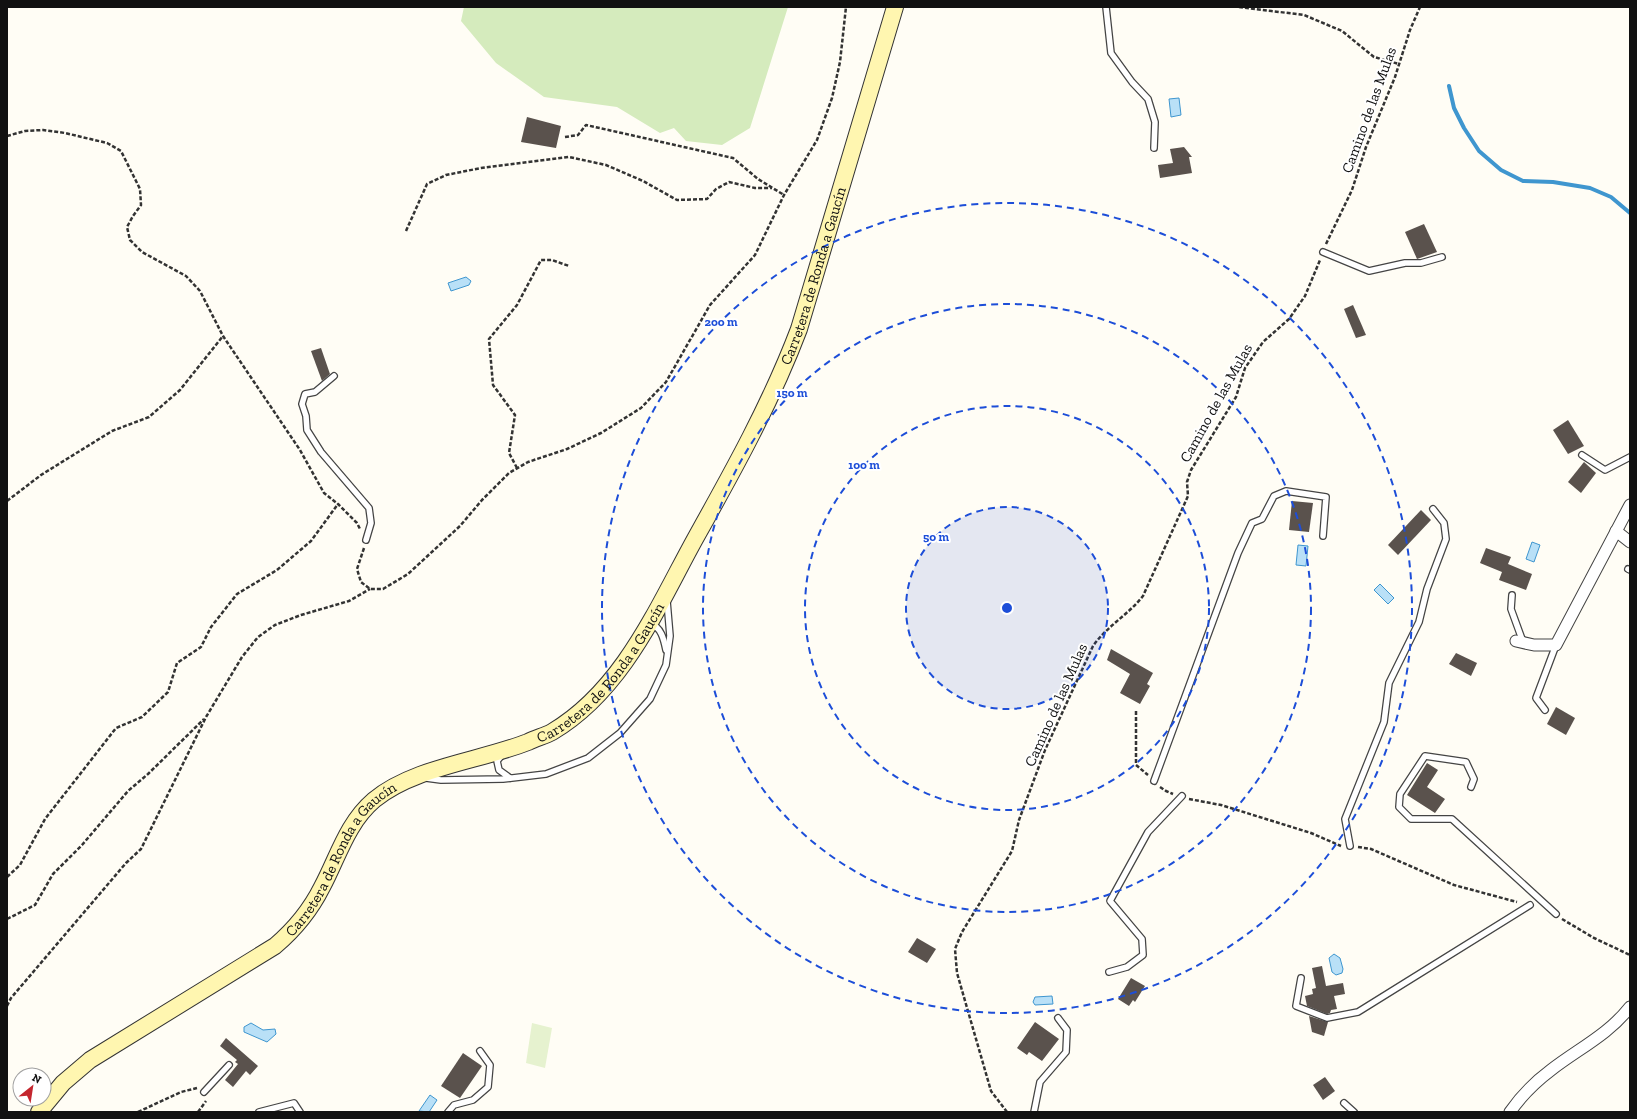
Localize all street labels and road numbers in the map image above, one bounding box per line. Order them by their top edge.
street label: Camino de las Mulas [1338,45,1400,175]
street label: Carretera de Ronda a Gaucín [777,184,850,368]
street label: Camino de las Mulas [1176,341,1256,465]
street label: Carretera de Ronda a Gaucín [534,599,668,747]
street label: Camino de las Mulas [1021,641,1091,769]
street label: Carretera de Ronda a Gaucín [282,778,400,940]

